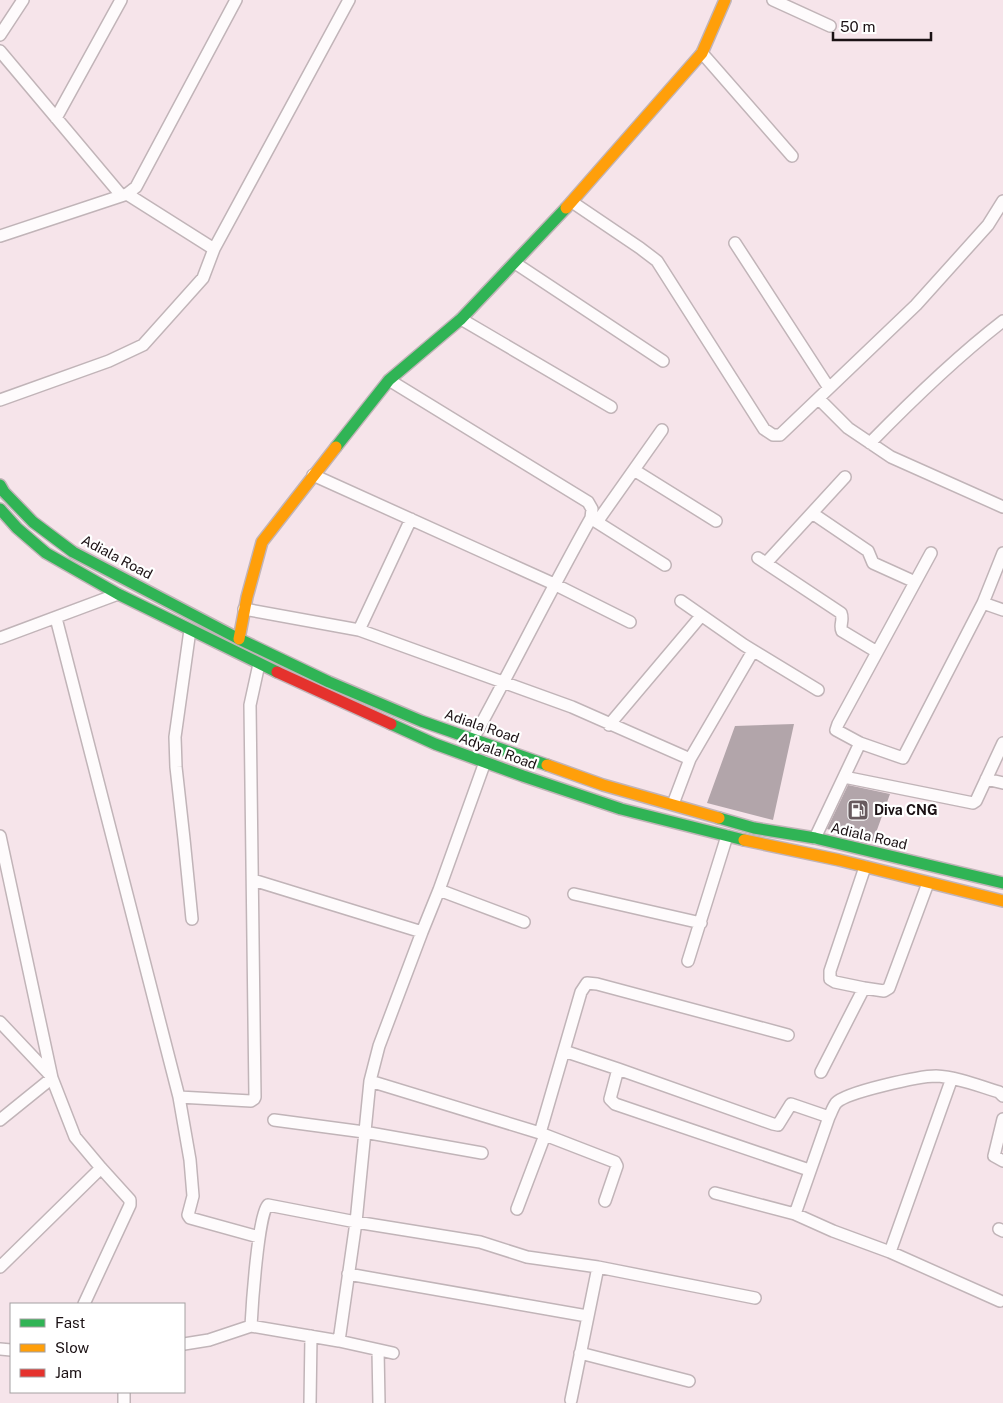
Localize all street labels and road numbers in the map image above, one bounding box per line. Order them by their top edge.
street label: Adiala Road [79,532,155,582]
street label: Adiala Road [443,706,521,746]
street label: Adyala Road [457,730,539,772]
street label: Adiala Road [829,819,909,853]

